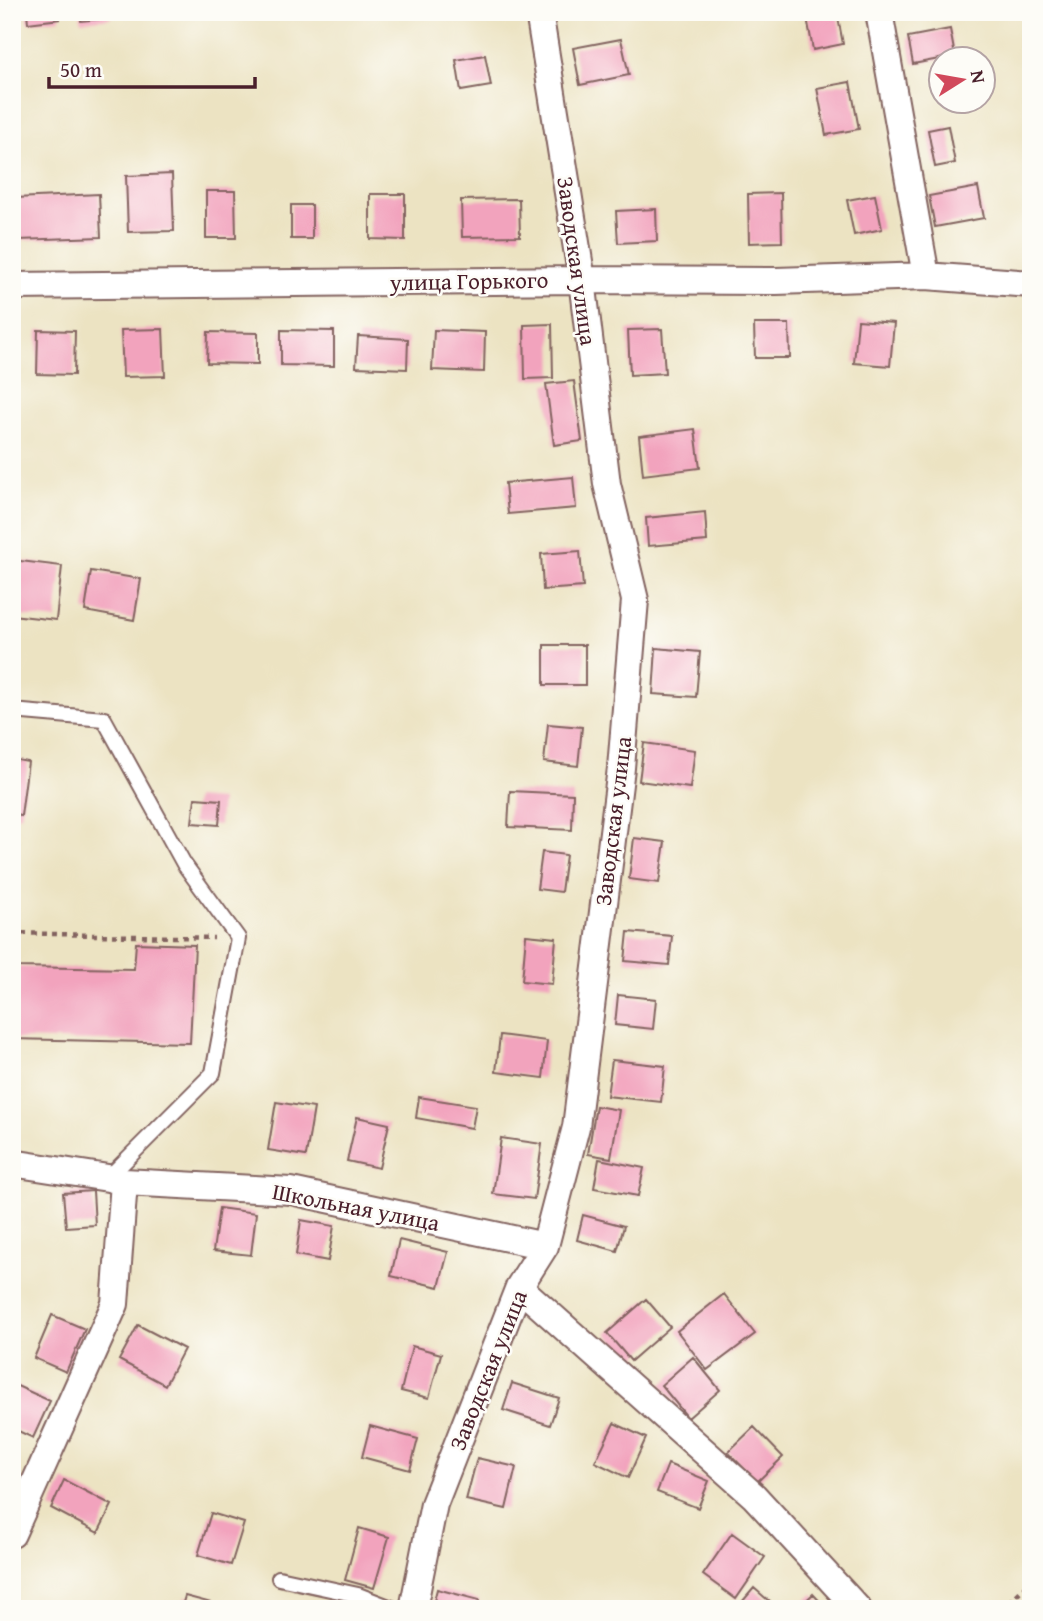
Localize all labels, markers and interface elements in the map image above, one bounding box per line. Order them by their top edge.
scale bar [49,46,256,90]
north arrow [928,46,998,116]
text: 50 m [60,54,102,85]
text: N [964,68,994,86]
street label: Заводская улица [549,174,606,348]
street label: улица Горького [388,263,549,298]
street label: Заводская улица [586,734,639,907]
street label: Школьная улица [270,1174,443,1239]
street label: Заводская улица [440,1285,535,1455]

